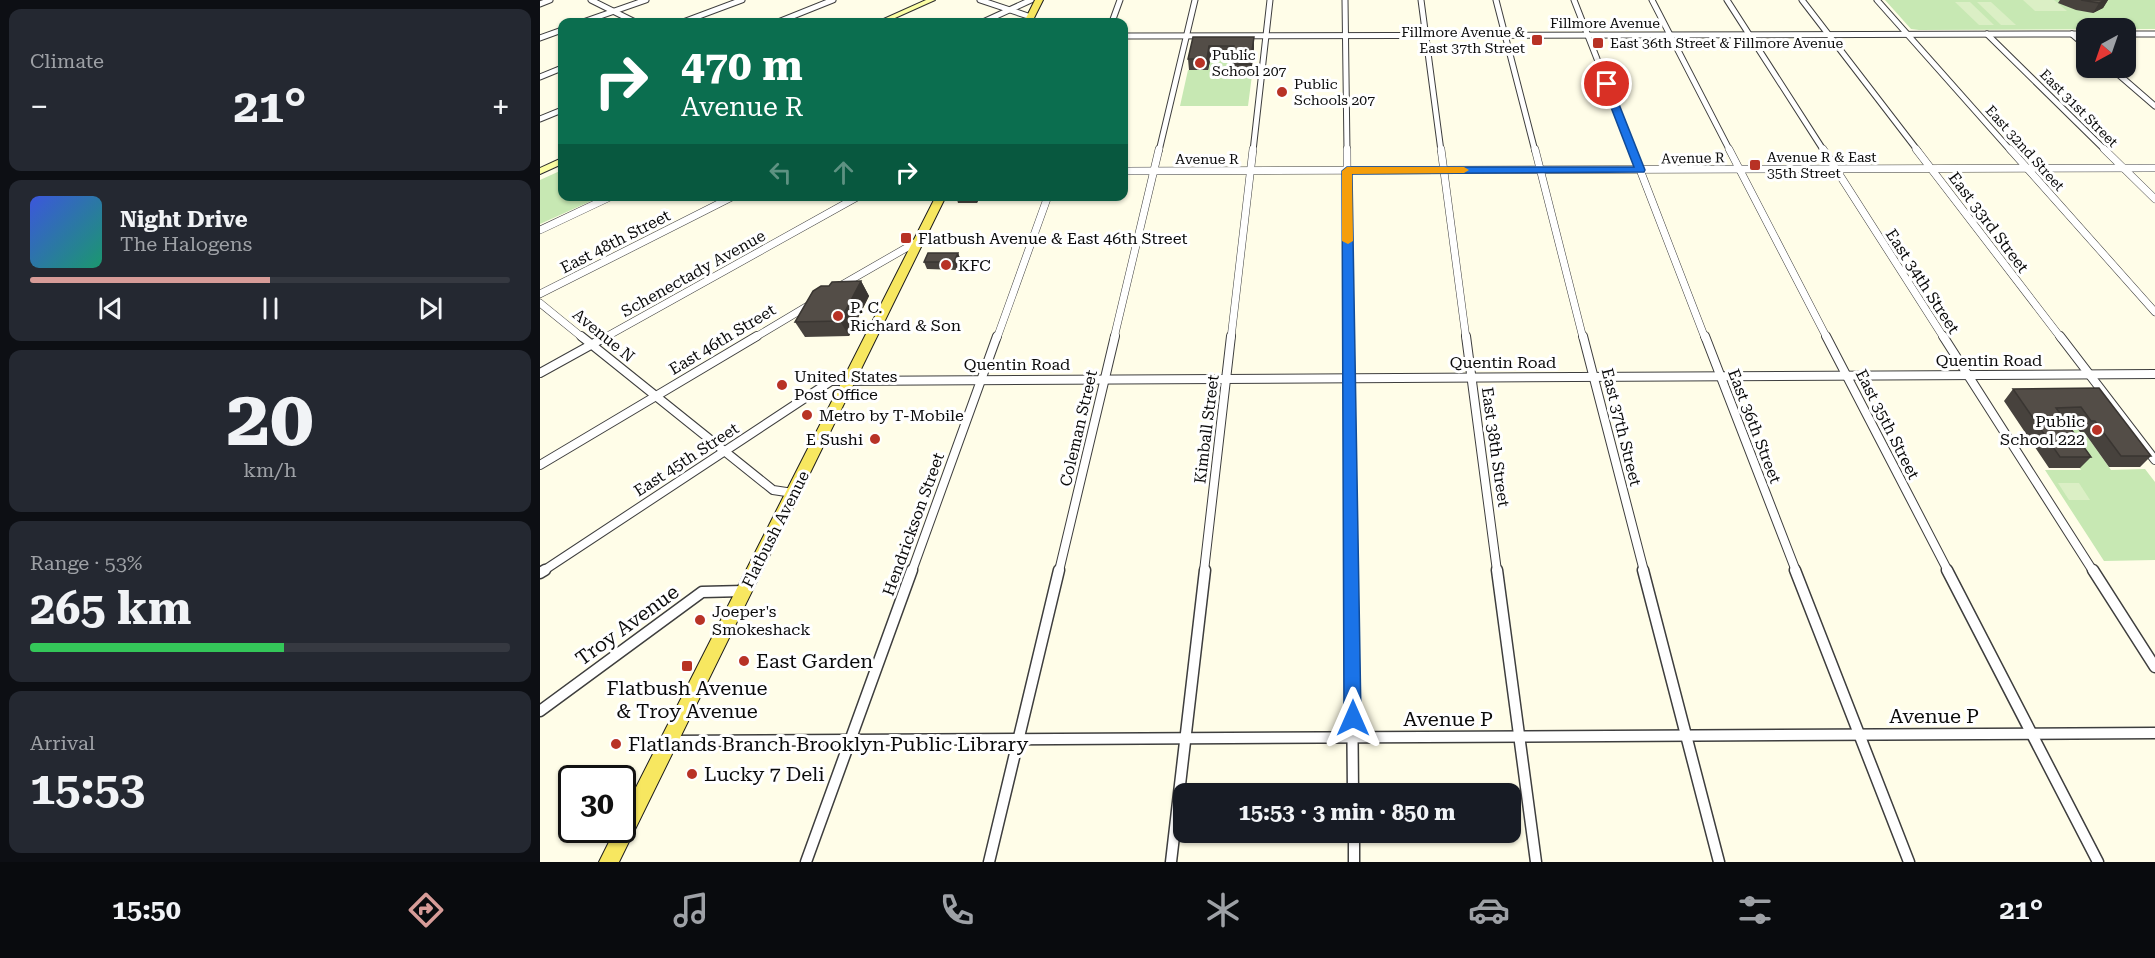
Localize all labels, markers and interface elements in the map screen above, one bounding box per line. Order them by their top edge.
street label: Fillmore Avenue [1550,15,1660,31]
north arrow [2076,18,2136,78]
map controls [2076,18,2136,78]
place label: Fillmore Avenue & East 37th Street [1401,24,1525,56]
marker: Fillmore Avenue & East 37th Street [1530,33,1544,47]
place label: East 36th Street & Fillmore Avenue [1610,35,1843,51]
marker: East 36th Street & Fillmore Avenue [1591,36,1605,50]
text: 470 m [681,41,803,90]
icon: right [582,42,660,120]
place label: Public School 207 [1212,47,1287,79]
text: Climate [30,49,104,73]
marker: Public School 207 [1193,56,1207,70]
pin [1581,58,1632,109]
street label: East 31st Street [2037,66,2121,150]
icon: arrive [1590,67,1623,100]
place label: Public Schools 207 [1294,76,1375,108]
text: 21° [234,80,306,133]
marker: Public Schools 207 [1275,85,1289,99]
text: − [30,87,48,126]
text: + [492,87,510,126]
text: Avenue R [681,91,803,123]
street label: East 32nd Street [1982,102,2068,194]
street label: Avenue R [1661,149,1725,167]
place label: Avenue R & East 35th Street [1767,149,1876,181]
street label: Avenue R [1175,151,1239,167]
icon: left [764,156,797,189]
icon: ahead [827,156,860,189]
icon: right [890,156,923,189]
marker: Avenue R & East 35th Street [1748,158,1762,172]
street label: East 33rd Street [1945,168,2033,276]
street label: East 48th Street [557,206,673,277]
text: Night Drive [120,207,248,232]
street label: East 34th Street [1882,225,1963,337]
street label: Schenectady Avenue [618,226,769,321]
place label: Flatbush Avenue & East 46th Street [918,229,1187,248]
marker: Flatbush Avenue & East 46th Street [899,231,913,245]
text: The Halogens [120,232,252,256]
place label: KFC [958,256,991,275]
marker: KFC [939,258,953,272]
icon: previous [94,292,127,325]
icon: pause [254,292,287,325]
icon: next [414,292,447,325]
place label: P. C. Richard & Son [850,298,961,335]
street label: East 46th Street [666,300,779,379]
street label: Avenue N [569,305,639,366]
marker: P. C. Richard & Son [831,309,845,323]
street label: Quentin Road [1936,351,2042,370]
street label: Quentin Road [1450,353,1556,372]
street label: Quentin Road [964,355,1070,374]
street label: East 37th Street [1598,366,1645,488]
street label: East 36th Street [1724,366,1785,486]
street label: East 35th Street [1852,366,1923,482]
place label: United States Post Office [794,367,898,404]
street label: Coleman Street [1056,368,1101,488]
text: 20 [226,373,314,464]
street label: Kimball Street [1190,373,1223,485]
marker: United States Post Office [775,378,789,392]
street label: East 38th Street [1478,386,1513,508]
place label: Metro by T-Mobile [819,406,964,425]
marker: Metro by T-Mobile [800,408,814,422]
place label: Public School 222 [2000,412,2085,449]
street label: East 45th Street [630,419,742,500]
marker: Public School 222 [2090,423,2104,437]
place label: E Sushi [806,430,863,449]
marker: E Sushi [868,432,882,446]
street label: Hendrickson Street [879,450,948,598]
text: km/h [243,458,297,482]
street label: Flatbush Avenue [738,467,813,591]
text: Range · 53% [30,551,142,575]
street label: Troy Avenue [571,580,683,670]
text: 265 km [30,582,191,635]
place label: Joeper's Smokeshack [712,602,810,639]
marker: Joeper's Smokeshack [693,613,707,627]
place label: East Garden [756,649,873,673]
marker: East Garden [737,654,751,668]
marker: Flatbush Avenue & Troy Avenue [680,659,694,673]
place label: Flatbush Avenue & Troy Avenue [607,676,767,723]
position arrow [1321,686,1385,750]
street label: Avenue P [1889,704,1979,728]
street label: Avenue P [1403,707,1493,731]
text: Arrival [30,731,95,755]
place label: Flatlands Branch Brooklyn Public Library [628,732,1028,756]
marker: Flatlands Branch Brooklyn Public Library [609,737,623,751]
text: 15:53 [30,762,145,815]
place label: Lucky 7 Deli [704,762,825,786]
speed limit sign: 30 [558,765,636,843]
marker: Lucky 7 Deli [685,767,699,781]
text: 15:53 · 3 min · 850 m [1238,800,1456,825]
icon: directions [405,889,447,931]
icon: music [670,889,712,931]
icon: phone [936,889,978,931]
icon: climate [1202,889,1244,931]
icon: car [1468,889,1510,931]
icon: filters [1734,889,1776,931]
text: 15:50 [112,894,181,926]
text: 21° [1999,894,2043,926]

